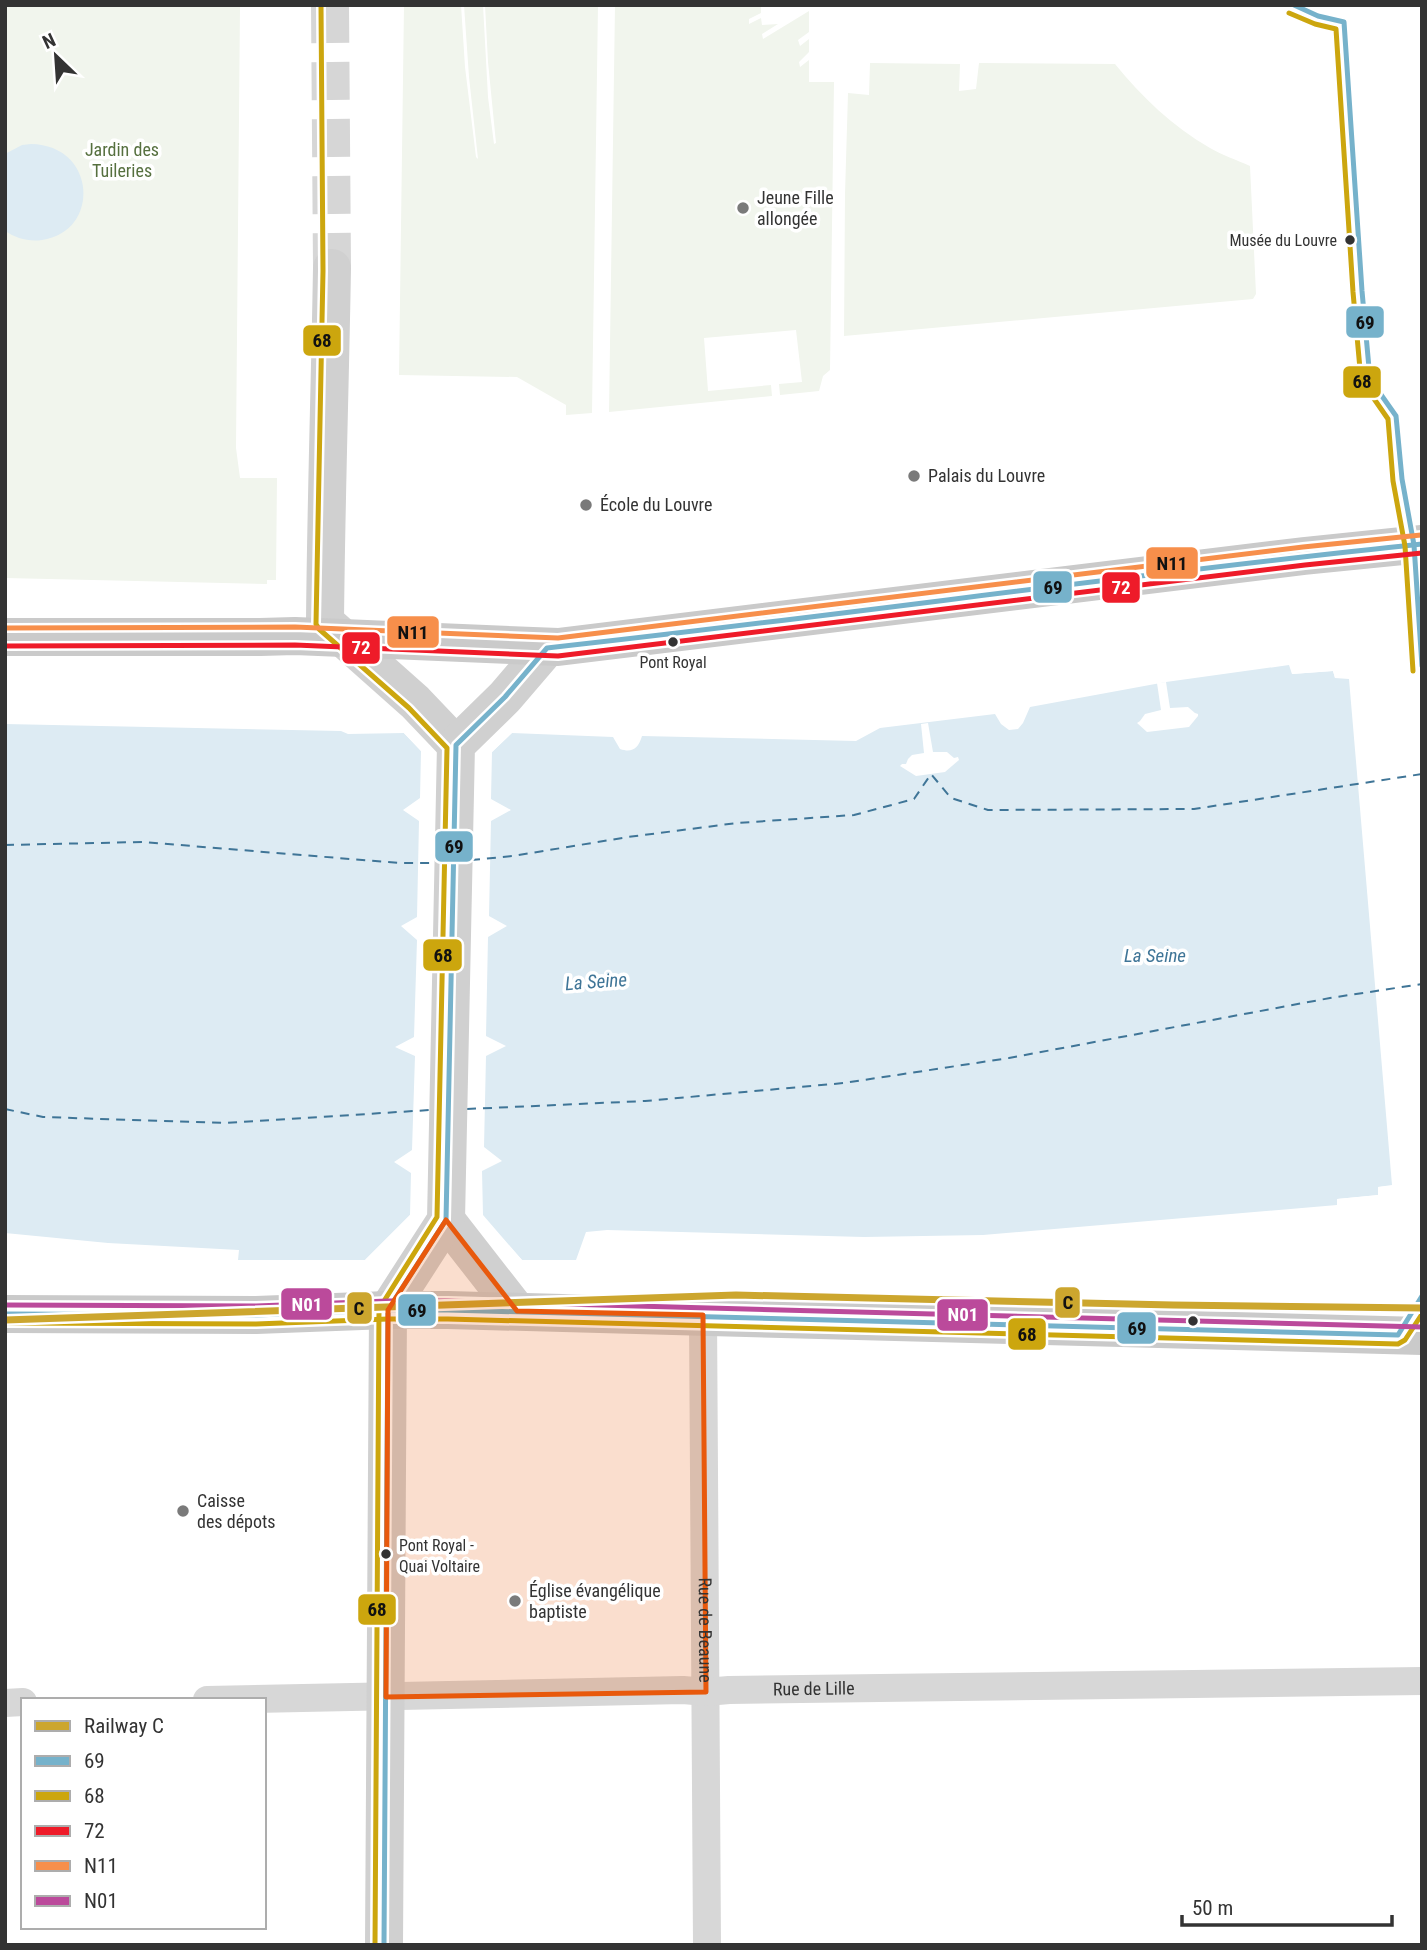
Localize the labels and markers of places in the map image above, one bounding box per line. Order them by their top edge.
place label: Jeune Fille allongée [757,187,834,229]
marker: Jeune Fille allongée [735,200,751,216]
place label: Musée du Louvre [1229,231,1337,250]
marker: Musée du Louvre [1343,233,1357,247]
place label: Palais du Louvre [928,465,1045,486]
marker: Palais du Louvre [906,468,922,484]
place label: École du Louvre [600,494,712,515]
marker: École du Louvre [578,497,594,513]
marker: Pont Royal [666,635,680,649]
place label: Pont Royal [639,653,707,672]
unlabelled marker [1186,1314,1200,1328]
place label: Caisse des dépots [197,1490,276,1532]
marker: Caisse des dépots [175,1503,191,1519]
place label: Pont Royal - Quai Voltaire [399,1536,480,1576]
marker: Pont Royal - Quai Voltaire [379,1547,393,1561]
place label: Église évangélique baptiste [529,1580,661,1622]
marker: Église évangélique baptiste [507,1593,523,1609]

